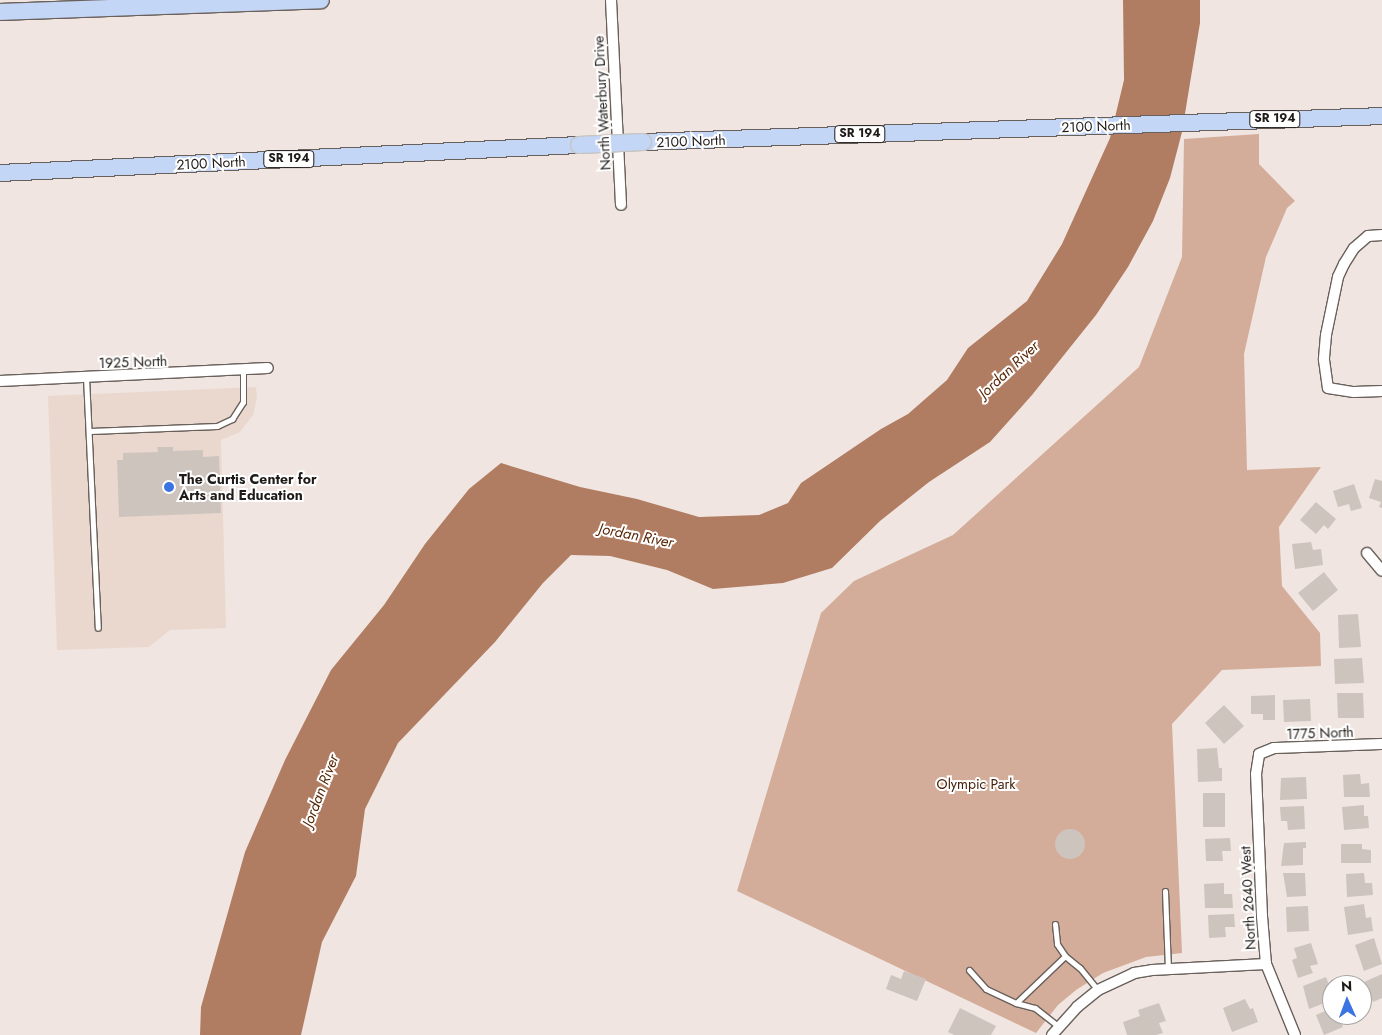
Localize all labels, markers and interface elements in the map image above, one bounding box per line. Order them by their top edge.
street label: North Waterbury Drive [590,35,614,171]
road number: SR 194 [1249,110,1301,128]
street label: 2100 North [1061,116,1131,136]
road number: SR 194 [834,125,886,144]
street label: 2100 North [656,131,726,151]
road number: SR 194 [263,150,315,168]
street label: 2100 North [176,153,246,173]
water label: Jordan River [975,338,1043,402]
street label: 1925 North [99,352,167,372]
place label: The Curtis Center for Arts and Education [179,471,317,504]
marker: The Curtis Center for Arts and Education [163,481,175,493]
water label: Jordan River [597,520,675,552]
street label: 1775 North [1286,723,1354,743]
water label: Jordan River [299,752,343,830]
park label: Olympic Park [937,776,1015,792]
street label: North 2640 West [1237,846,1259,950]
north arrow [1322,975,1372,1025]
text: N [1341,976,1352,996]

